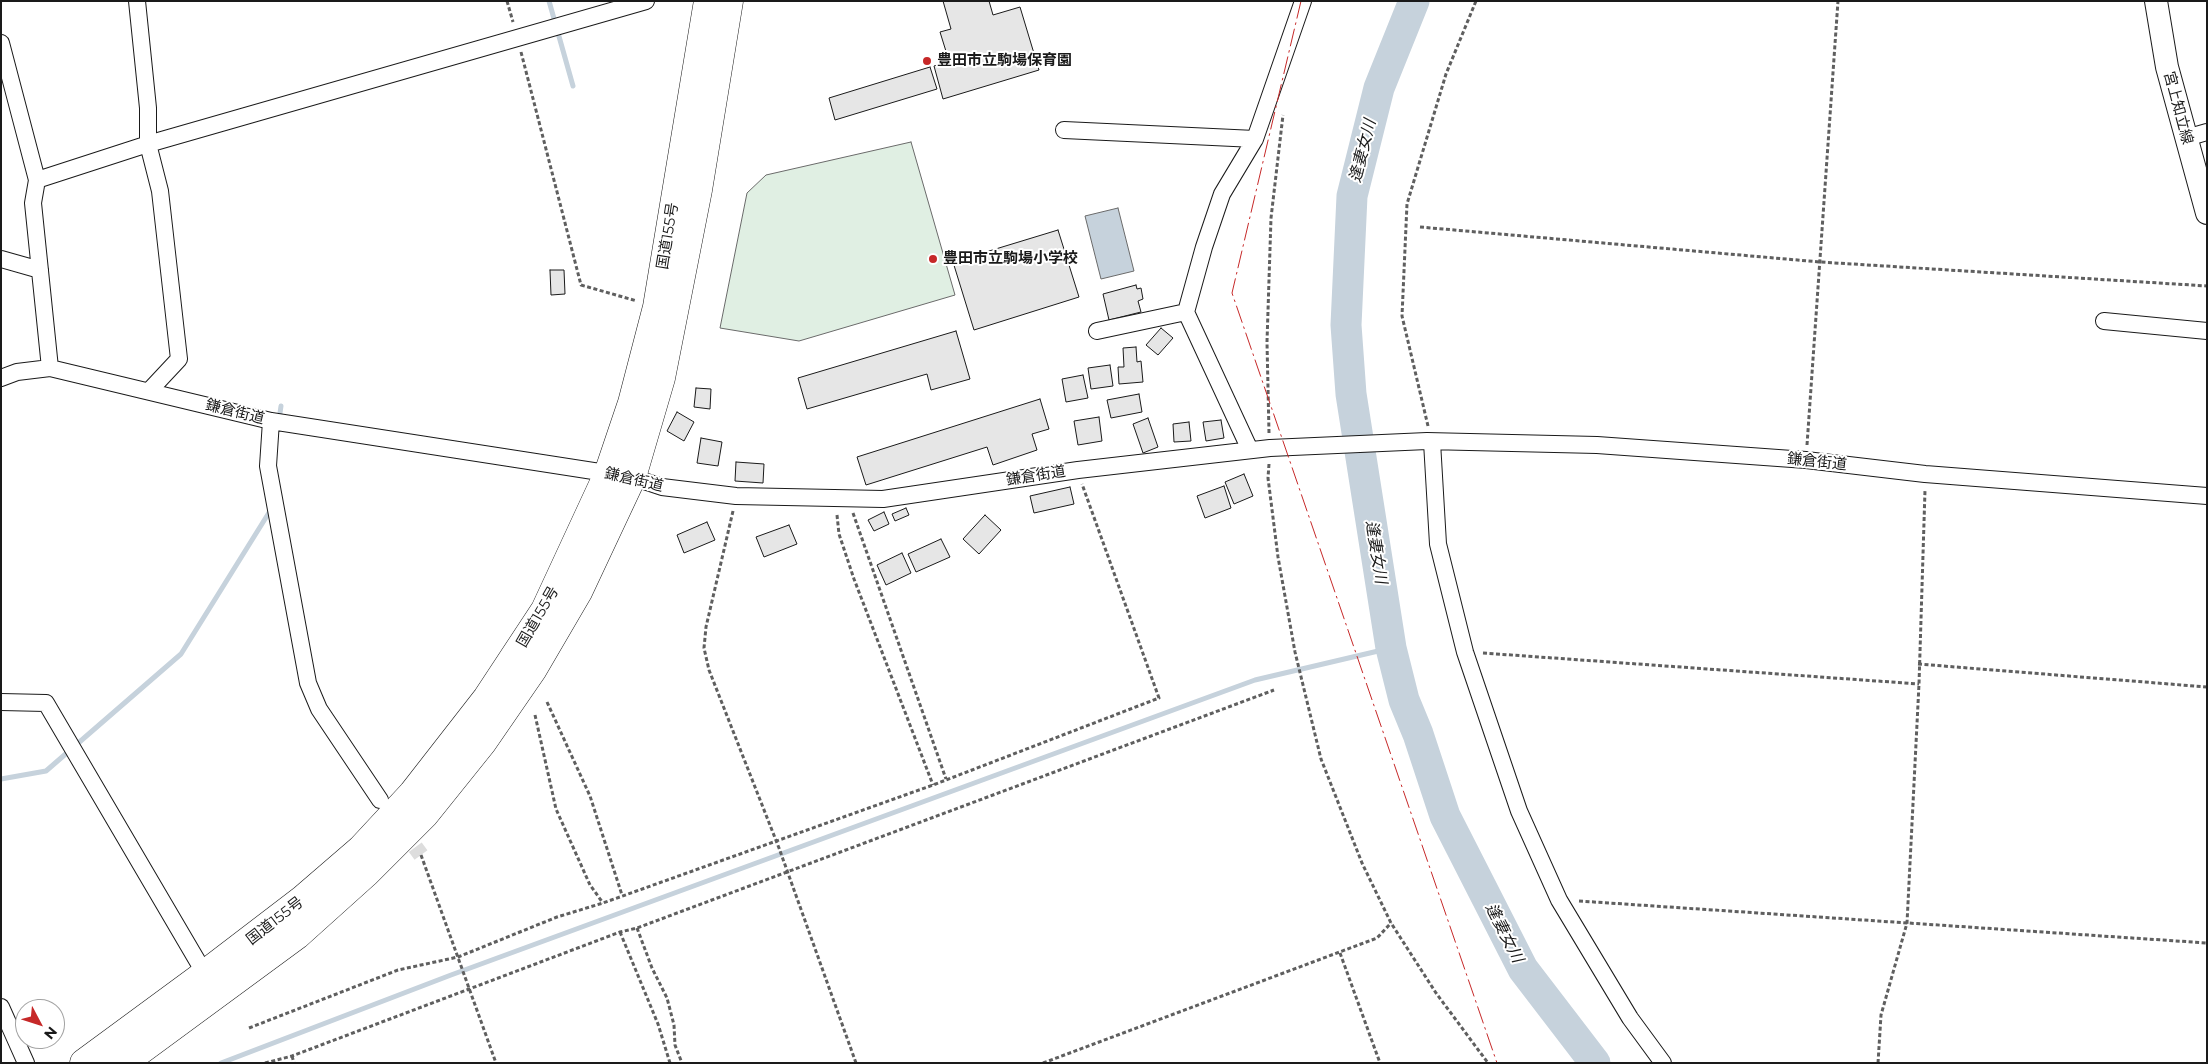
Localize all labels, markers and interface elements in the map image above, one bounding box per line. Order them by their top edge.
place label: 豊田市立駒場保育園 [937,52,1072,70]
marker: 豊田市立駒場保育園 [921,55,933,67]
street label: 宮上知立線 [2160,69,2196,147]
water label: 逢妻女川 [1346,118,1380,184]
street label: 国道155号 [654,201,682,271]
place label: 豊田市立駒場小学校 [943,250,1078,268]
marker: 豊田市立駒場小学校 [927,253,939,265]
street label: 鎌倉街道 [204,396,266,428]
street label: 鎌倉街道 [1786,450,1848,474]
street label: 鎌倉街道 [1005,462,1067,490]
street label: 鎌倉街道 [603,464,665,496]
water label: 逢妻女川 [1362,519,1390,585]
street label: 国道155号 [513,583,563,651]
street label: 国道155号 [243,893,307,949]
water label: 逢妻女川 [1481,900,1527,966]
north arrow [15,999,65,1049]
text: N [40,1023,61,1043]

